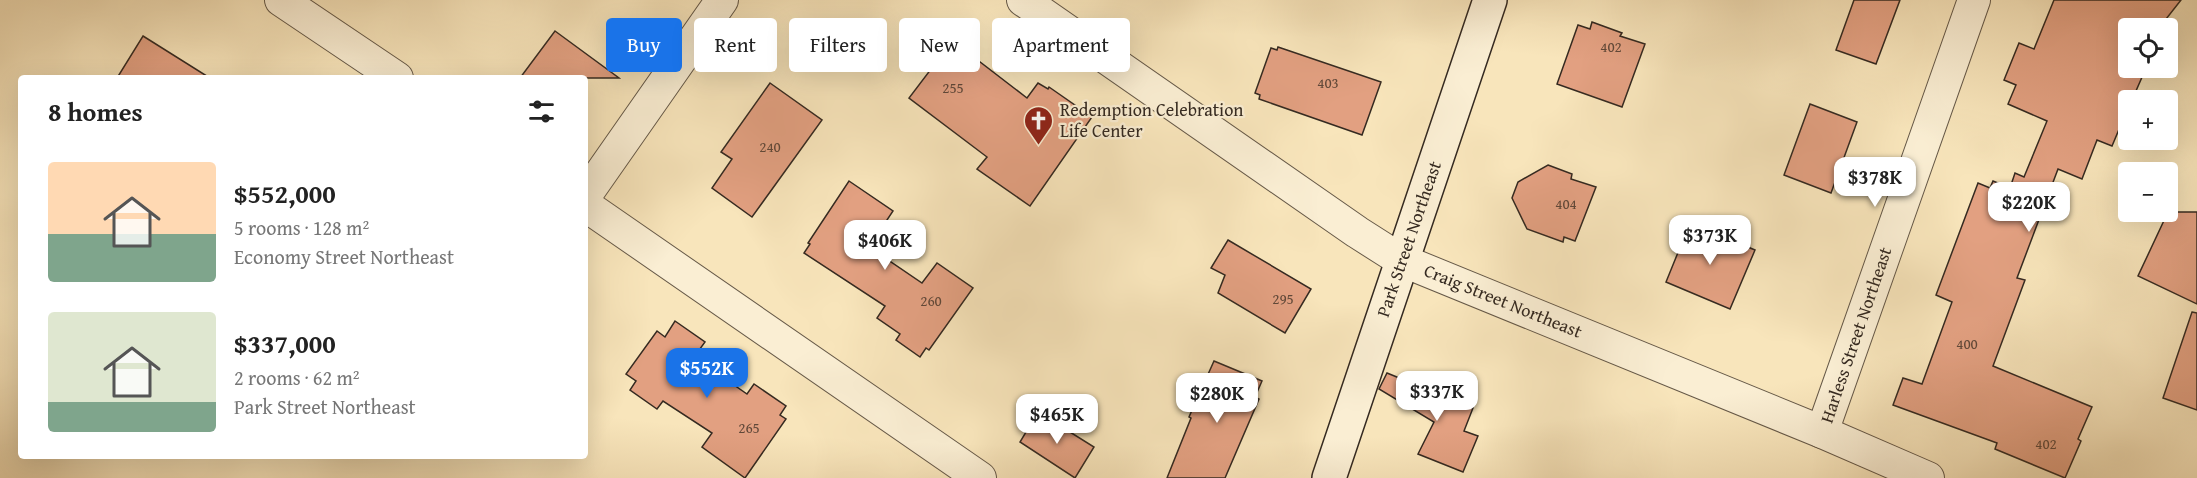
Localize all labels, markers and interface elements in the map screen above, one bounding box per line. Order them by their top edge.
chip: Buy [606,18,682,72]
chip: Rent [694,18,777,72]
chip: Filters [789,18,887,72]
chip: New [899,18,980,72]
chip: Apartment [992,18,1130,72]
map controls [2118,18,2178,222]
button: locate [2118,18,2178,78]
house number: 402 [1600,36,1622,57]
house number: 403 [1317,72,1339,93]
house number: 255 [942,77,964,98]
button: + [2118,90,2178,150]
text: 8 homes [48,92,143,131]
icon: filters [525,95,558,128]
place label: Redemption Celebration Life Center [1060,96,1243,144]
church icon: Redemption Celebration Life Center [1023,104,1055,146]
house number: 240 [759,136,781,157]
street label: Park Street Northeast [1369,157,1448,321]
pin: $378K [1833,157,1917,208]
text: $378K [1848,162,1902,191]
button: − [2118,162,2178,222]
text: $552,000 [234,174,336,213]
pin: $220K [1987,182,2071,233]
icon: home [96,186,168,258]
text: $220K [2002,187,2056,216]
house number: 404 [1555,193,1577,214]
text: 5 rooms · 128 m² [234,213,369,242]
pin: $373K [1668,215,1752,266]
pin: $406K [843,220,927,271]
text: $373K [1683,220,1737,249]
text: $406K [858,225,912,254]
text: Economy Street Northeast [234,242,454,271]
street label: Harless Street Northeast [1813,243,1899,426]
street label: Craig Street Northeast [1420,256,1587,345]
house number: 295 [1272,288,1294,309]
house number: 260 [920,290,942,311]
text: $337,000 [234,324,336,363]
house number: 400 [1956,333,1978,354]
icon: home [96,336,168,408]
pin: $552K [665,348,749,399]
text: $552K [680,353,734,382]
text: 2 rooms · 62 m² [234,363,360,392]
pin: $337K [1395,371,1479,422]
pin: $280K [1175,373,1259,424]
text: $337K [1410,376,1464,405]
text: $280K [1190,378,1244,407]
text: Park Street Northeast [234,392,416,421]
pin: $465K [1015,394,1099,445]
text: $465K [1030,399,1084,428]
house number: 265 [738,417,760,438]
house number: 402 [2035,433,2057,454]

